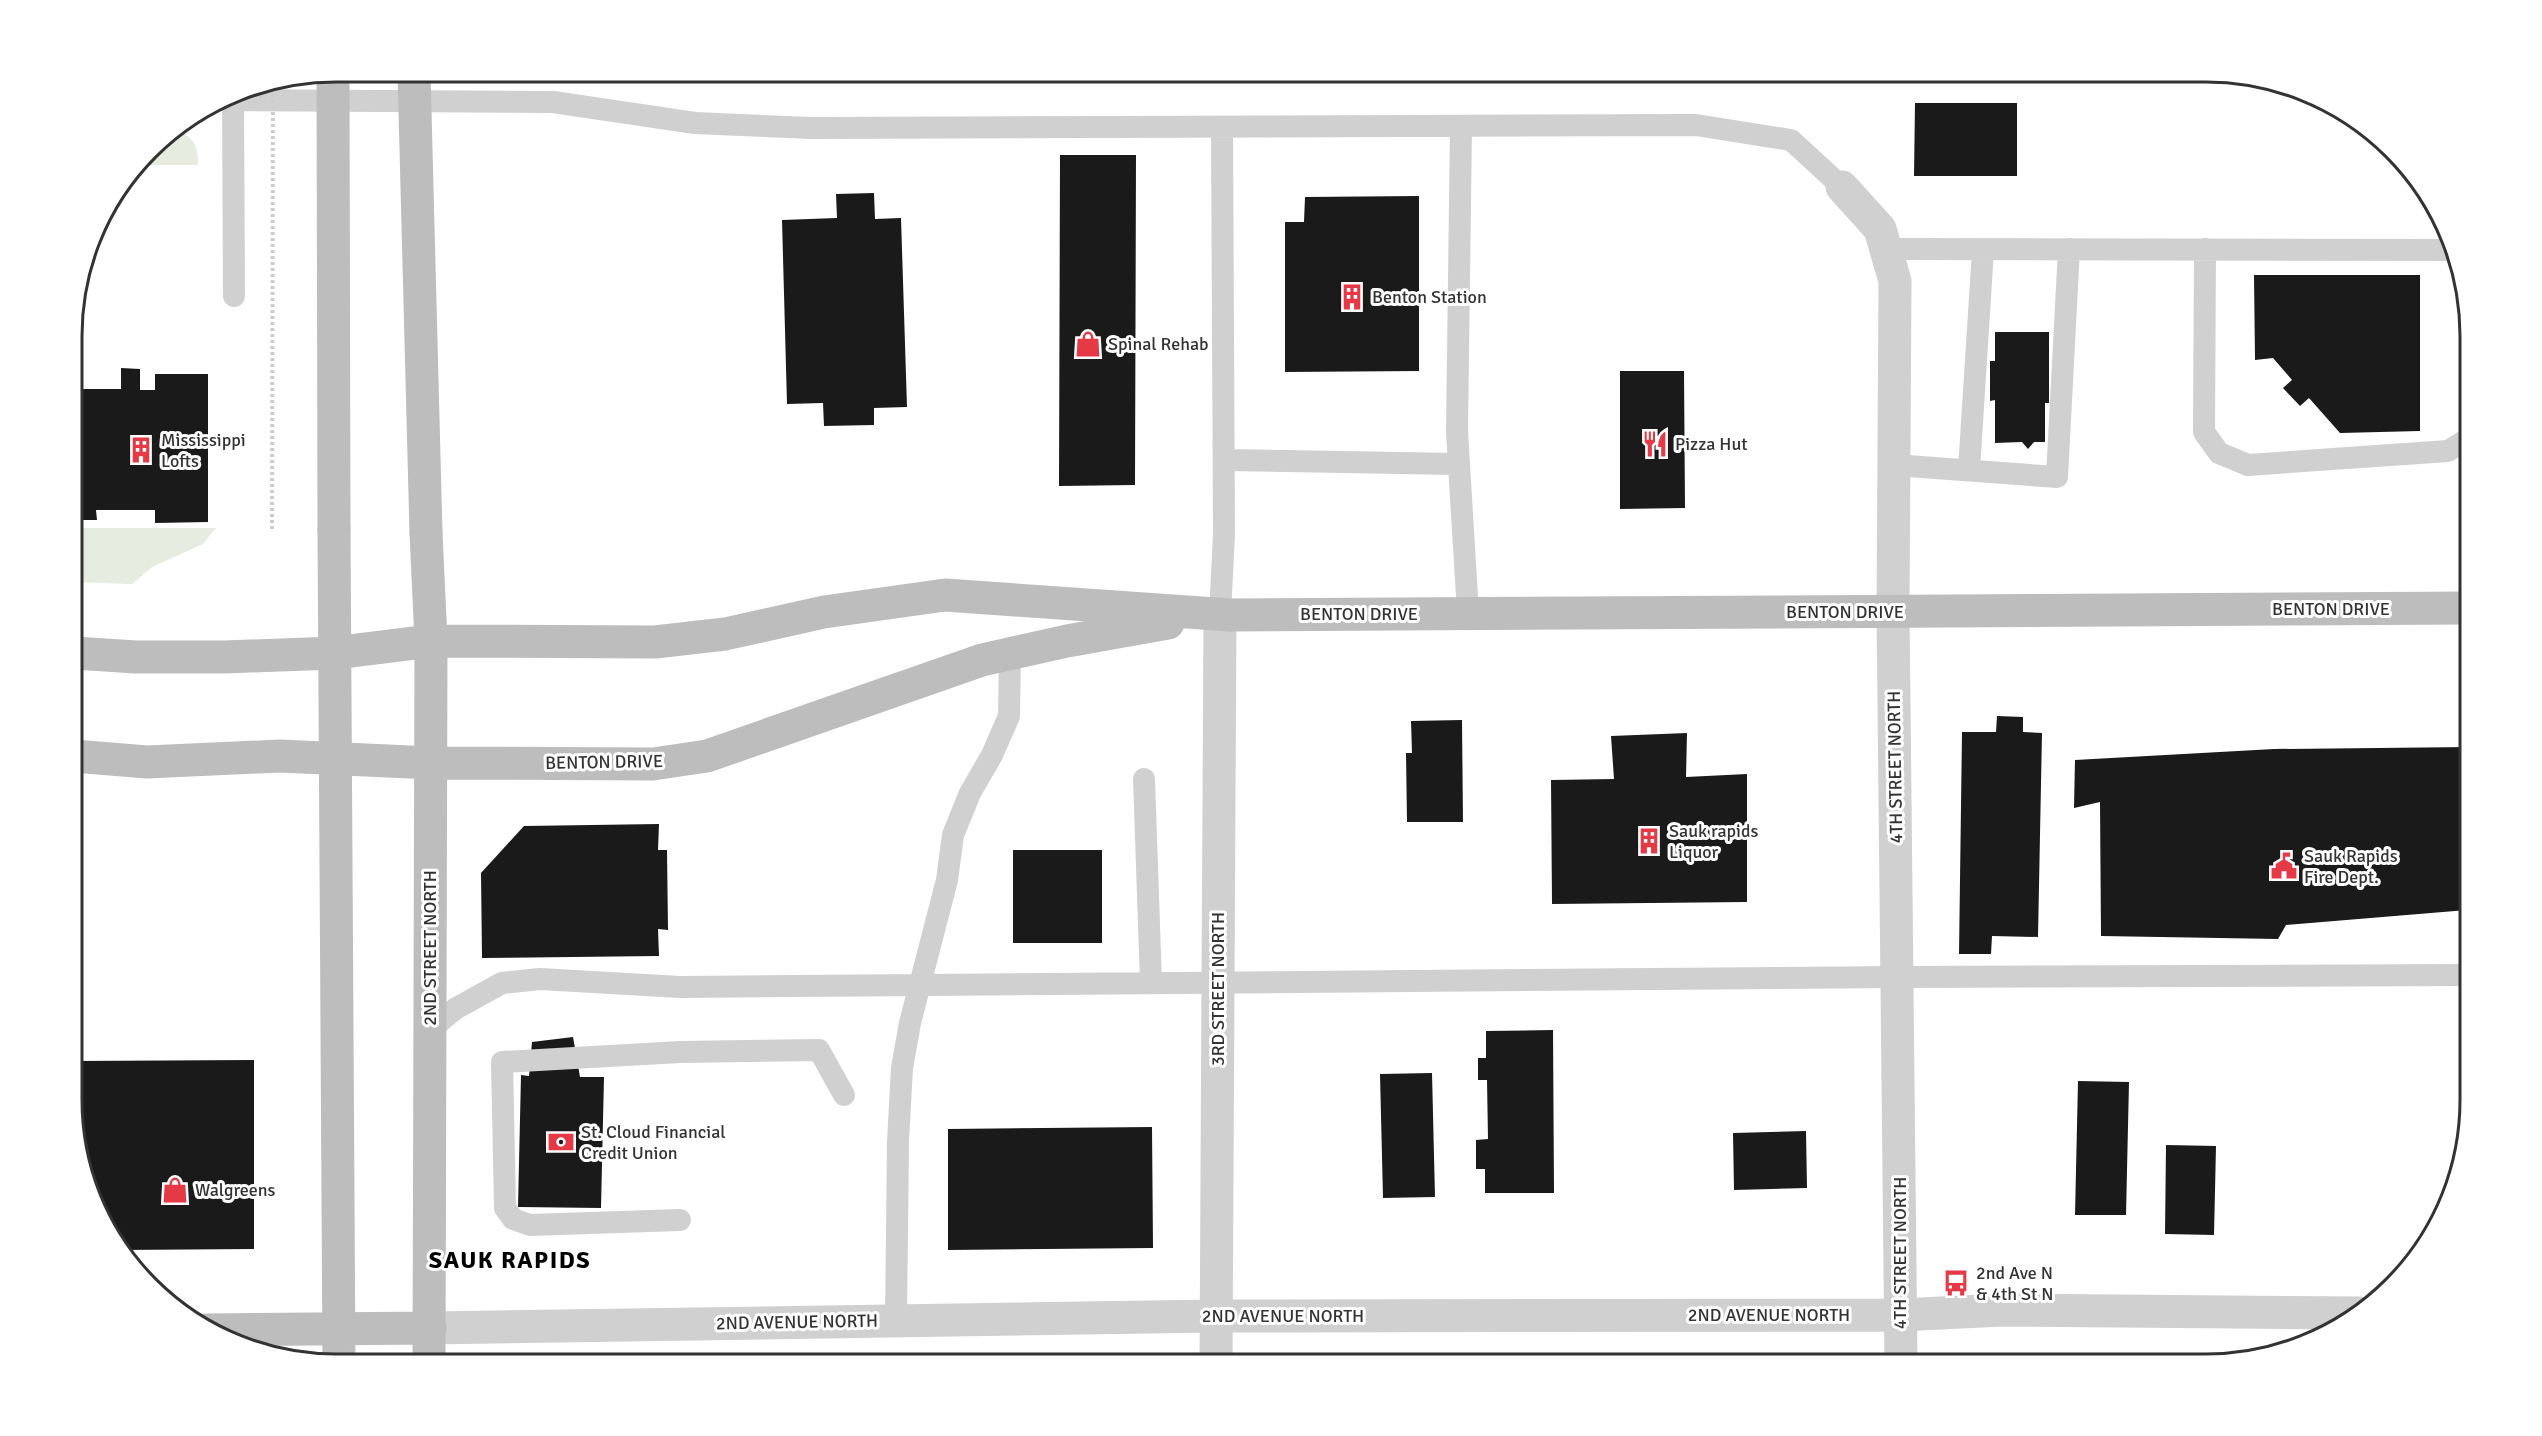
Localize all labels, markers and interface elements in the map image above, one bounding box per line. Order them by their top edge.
building icon: Benton Station [1337,282,1367,312]
place label: Benton Station [1372,286,1487,308]
shop icon: Spinal Rehab [1073,329,1103,359]
place label: Spinal Rehab [1108,333,1209,355]
place label: Mississippi Lofts [161,429,246,472]
restaurant icon: Pizza Hut [1640,429,1670,459]
place label: Pizza Hut [1675,433,1748,455]
building icon: Mississippi Lofts [126,435,156,465]
street label: BENTON DRIVE [2272,598,2390,620]
street label: BENTON DRIVE [1786,601,1904,623]
street label: BENTON DRIVE [1300,603,1418,625]
street label: 4TH STREET NORTH [1883,690,1907,844]
street label: BENTON DRIVE [545,750,663,774]
place label: Sauk rapids Liquor [1669,820,1759,863]
building icon: Sauk rapids Liquor [1634,826,1664,856]
place label: Sauk Rapids Fire Dept. [2304,845,2398,888]
public building icon: Sauk Rapids Fire Dept. [2269,851,2299,881]
street label: 2ND STREET NORTH [419,870,441,1026]
street label: 3RD STREET NORTH [1207,912,1229,1066]
place label: St. Cloud Financial Credit Union [581,1121,726,1164]
bank icon: St. Cloud Financial Credit Union [546,1127,576,1157]
shop icon: Walgreens [160,1175,190,1205]
street label: 4TH STREET NORTH [1889,1177,1911,1329]
place label: Walgreens [195,1179,276,1201]
district label: SAUK RAPIDS [429,1245,591,1275]
place label: 2nd Ave N & 4th St N [1976,1262,2053,1305]
bus stop icon: 2nd Ave N & 4th St N [1941,1268,1971,1298]
street label: 2ND AVENUE NORTH [1688,1304,1850,1326]
street label: 2ND AVENUE NORTH [1202,1305,1364,1327]
street label: 2ND AVENUE NORTH [716,1310,878,1334]

